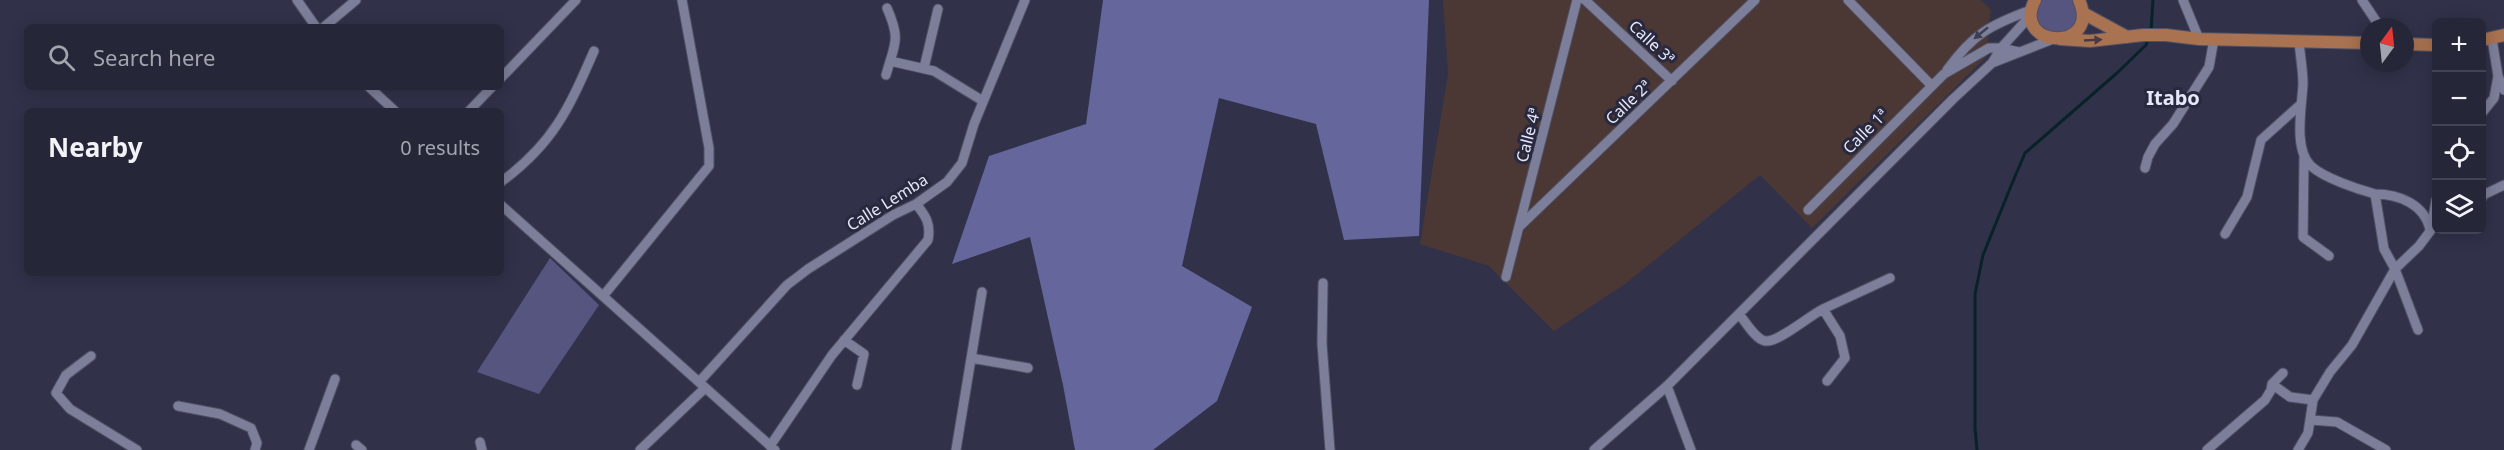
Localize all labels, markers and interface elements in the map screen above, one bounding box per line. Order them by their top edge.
street label: Calle 3ª [1624,15,1680,69]
north arrow [2360,18,2414,72]
map controls [2432,18,2486,234]
button: + [2432,18,2486,72]
search box [24,24,504,90]
one-way arrow [1974,26,1989,39]
one-way arrow [2084,36,2103,45]
icon: search [45,41,78,74]
text: Search here [93,42,215,72]
button: − [2432,72,2486,126]
street label: Calle 2ª [1600,75,1656,129]
district label: Itabo [2146,84,2200,111]
street label: Calle 1ª [1838,104,1892,158]
street label: Calle 4ª [1511,105,1545,165]
button: locate [2432,126,2486,180]
text: Nearby [48,129,143,165]
text: 0 results [400,134,480,161]
street label: Calle Lemba [842,168,932,236]
button: layers [2432,180,2486,234]

